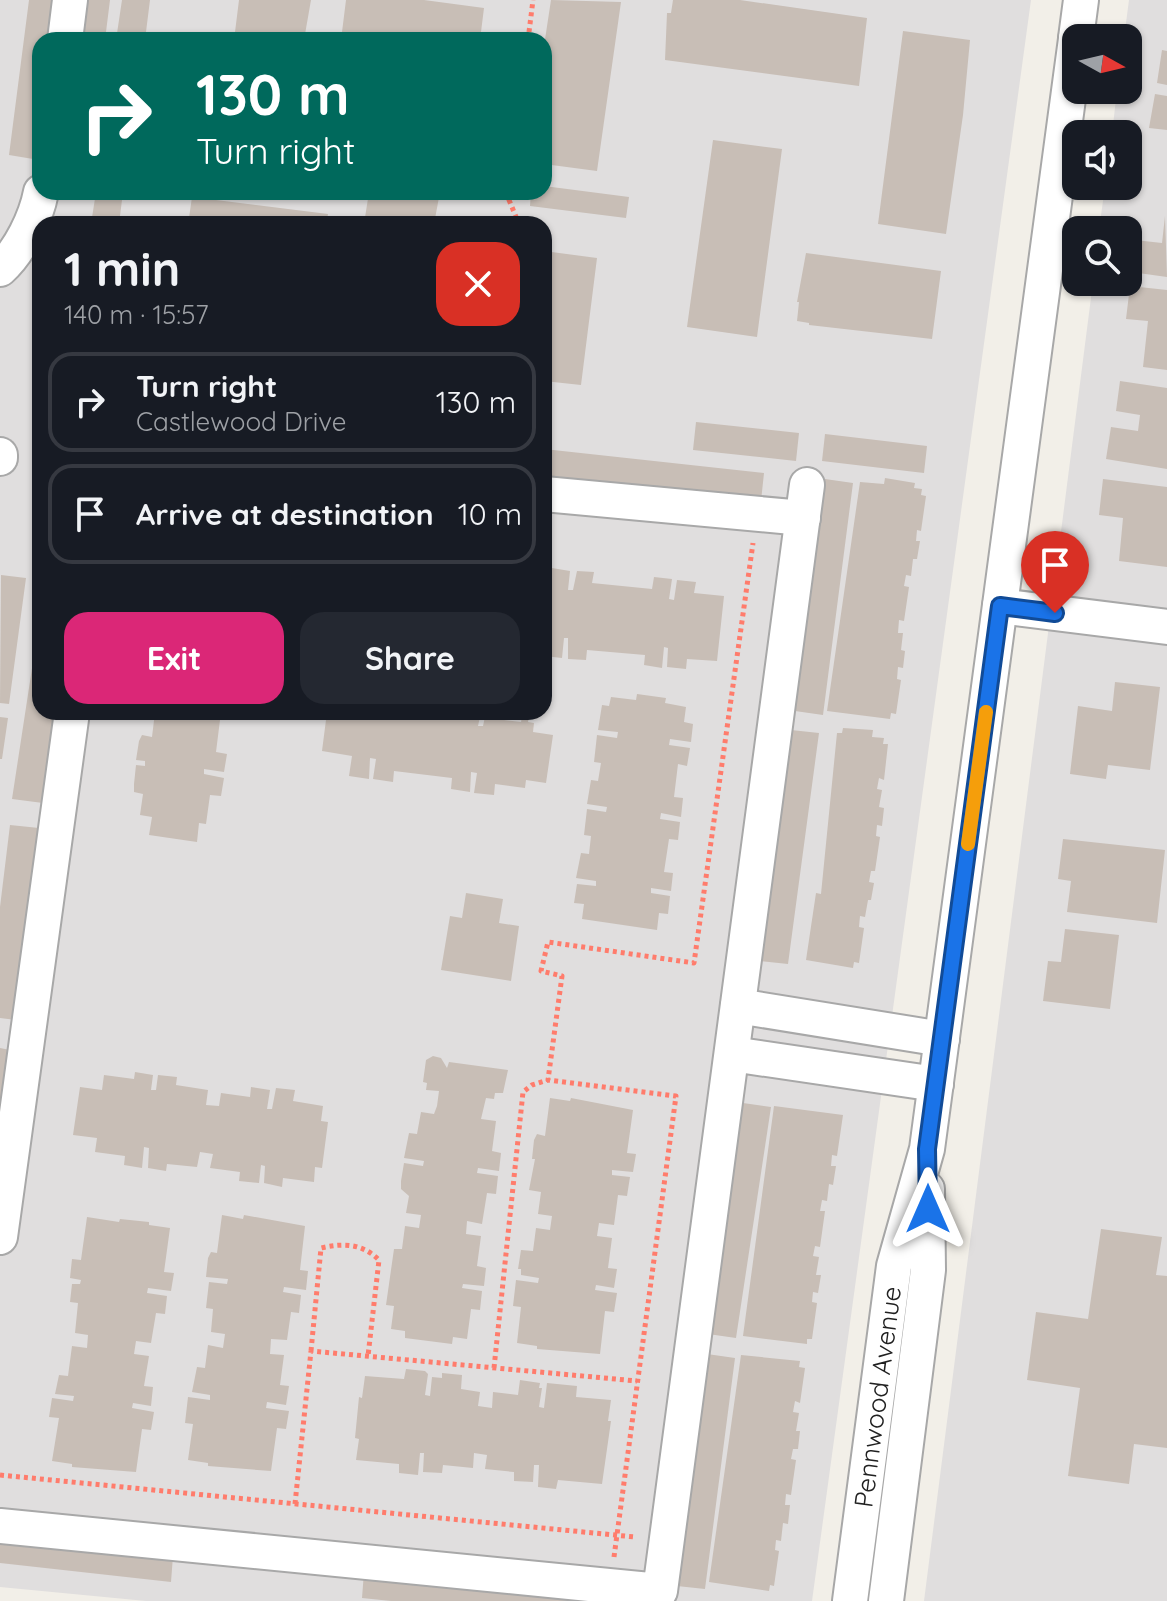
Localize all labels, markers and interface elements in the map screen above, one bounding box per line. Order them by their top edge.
north arrow [1062,24,1142,104]
map controls [1062,24,1142,296]
text: 130 m [196,59,350,129]
icon: right [64,64,168,168]
button: sound [1062,120,1142,200]
text: Turn right [196,128,355,173]
button: search [1062,216,1142,296]
text: 1 min [64,238,180,298]
button: close [436,242,520,326]
text: 140 m · 15:57 [64,298,209,331]
text: Turn right [136,367,277,405]
icon: right [68,380,112,424]
text: 130 m [436,383,516,421]
text: Castlewood Drive [136,405,347,438]
icon: arrive [68,492,112,536]
text: Arrive at destination [136,495,434,533]
text: 10 m [458,495,522,533]
pin [1021,531,1089,613]
icon: arrive [1033,543,1077,587]
button: Exit [64,612,284,704]
button: Share [300,612,520,704]
position arrow [886,1167,970,1251]
street label: Pennwood Avenue [846,1284,908,1509]

